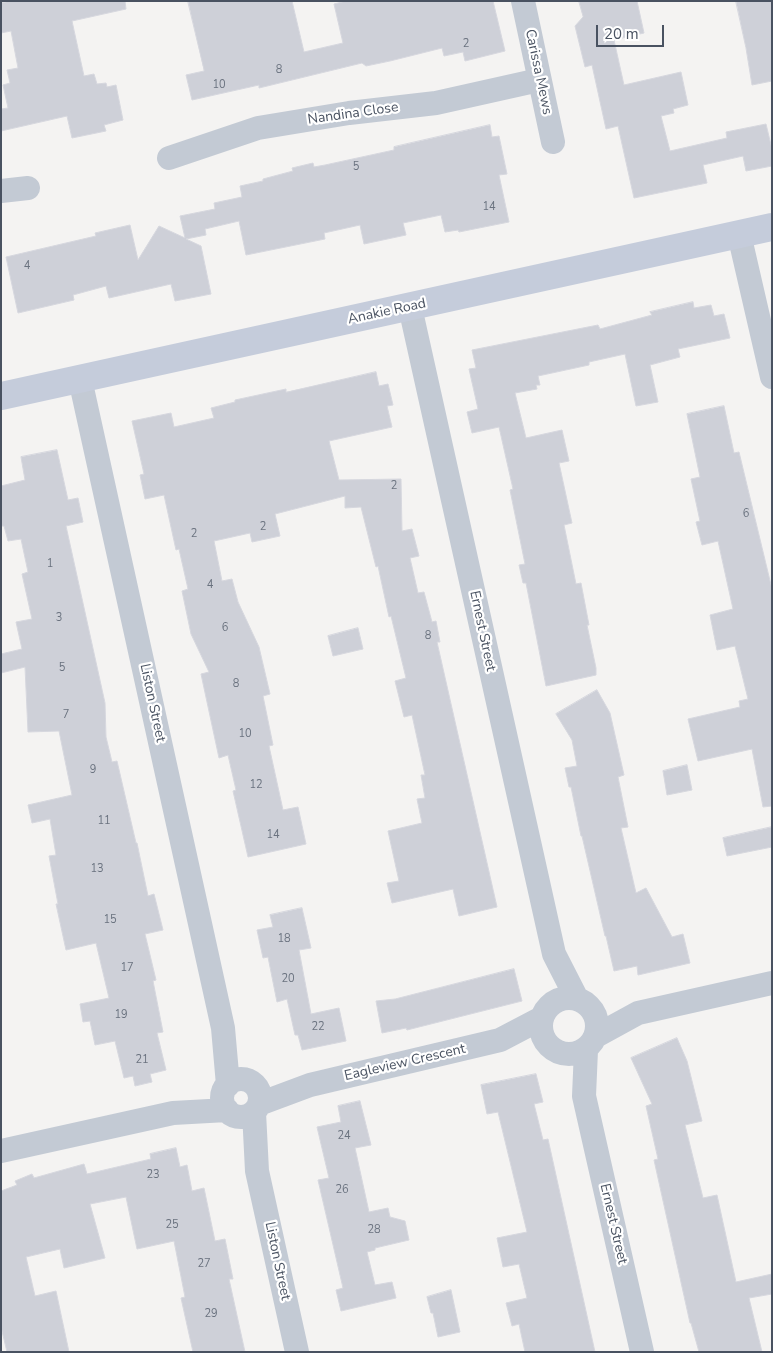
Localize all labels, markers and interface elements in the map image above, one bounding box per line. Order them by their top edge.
scale bar [598,15,666,47]
text: 20 m [604,24,639,44]
street label: Carissa Mews [521,28,555,116]
house number: 2 [463,37,469,51]
house number: 8 [276,63,282,77]
house number: 10 [212,78,226,92]
street label: Nandina Close [306,99,400,129]
house number: 5 [353,160,359,174]
house number: 14 [482,200,496,214]
house number: 4 [24,259,30,273]
street label: Anakie Road [346,296,428,328]
house number: 2 [391,479,397,493]
house number: 6 [743,507,749,521]
house number: 2 [260,520,266,534]
house number: 2 [191,527,197,541]
house number: 1 [47,557,53,571]
house number: 4 [207,578,213,592]
street label: Ernest Street [465,589,499,673]
house number: 3 [56,611,62,625]
house number: 6 [222,621,228,635]
house number: 8 [425,629,431,643]
house number: 5 [59,661,65,675]
street label: Liston Street [135,662,169,744]
house number: 8 [233,677,239,691]
house number: 7 [63,708,69,722]
house number: 10 [238,727,252,741]
house number: 9 [90,763,96,777]
house number: 12 [249,778,263,792]
house number: 11 [97,814,111,828]
house number: 14 [266,828,280,842]
house number: 13 [90,862,104,876]
house number: 15 [103,913,117,927]
house number: 18 [277,932,291,946]
house number: 17 [120,961,134,975]
house number: 20 [281,972,295,986]
house number: 19 [114,1008,128,1022]
house number: 22 [311,1020,325,1034]
street label: Eagleview Crescent [343,1041,467,1085]
house number: 21 [135,1053,149,1067]
house number: 24 [337,1129,351,1143]
house number: 23 [146,1168,160,1182]
street label: Ernest Street [596,1182,630,1266]
house number: 26 [335,1183,349,1197]
house number: 25 [165,1218,179,1232]
street label: Liston Street [260,1220,294,1302]
house number: 28 [367,1223,381,1237]
house number: 27 [197,1257,211,1271]
house number: 29 [204,1307,218,1321]

